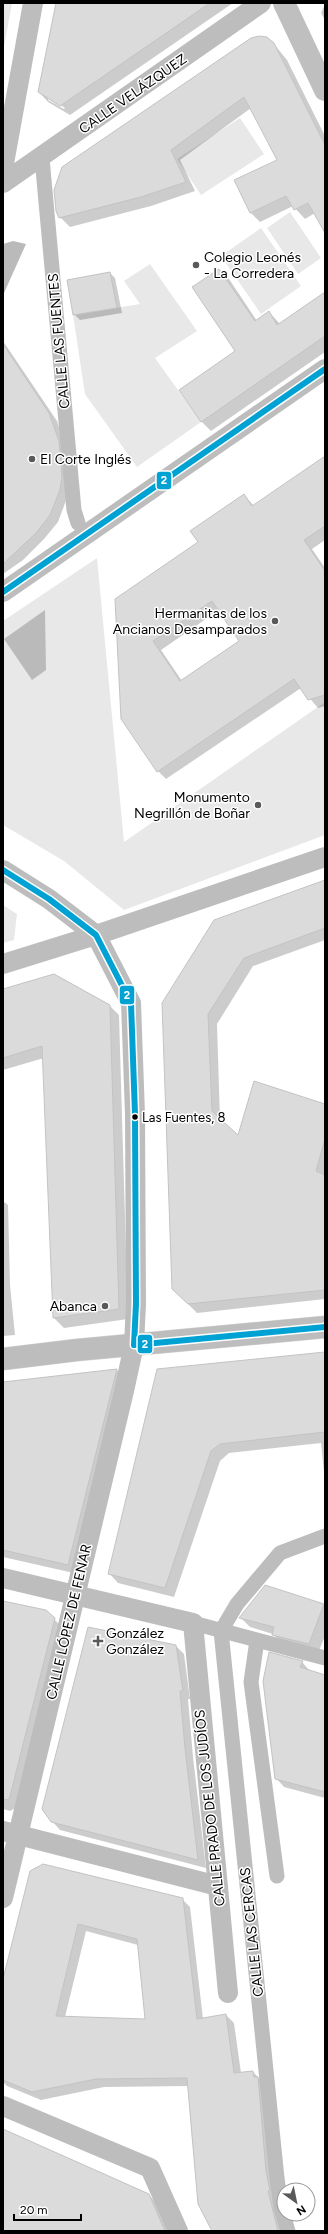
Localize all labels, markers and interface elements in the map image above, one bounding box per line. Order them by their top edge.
street label: CALLE VELÁZQUEZ [76,50,190,138]
place label: Colegio Leonés - La Corredera [204,249,301,282]
marker: Colegio Leonés - La Corredera [191,260,201,270]
street label: CALLE LAS FUENTES [45,273,73,409]
place label: El Corte Inglés [40,451,131,468]
marker: El Corte Inglés [27,454,37,464]
line badge: 2 [156,471,172,490]
text: 2 [161,474,167,487]
place label: Hermanitas de los Ancianos Desamparados [113,605,267,638]
marker: Hermanitas de los Ancianos Desamparados [270,616,280,626]
place label: Monumento Negrillón de Boñar [134,789,250,822]
marker: Monumento Negrillón de Boñar [253,800,263,810]
line badge: 2 [119,985,135,1005]
text: 2 [124,989,130,1002]
place label: Las Fuentes, 8 [142,1110,225,1125]
marker: Las Fuentes, 8 [130,1112,140,1122]
place label: Abanca [50,1298,97,1315]
marker: Abanca [100,1301,110,1311]
line badge: 2 [137,1334,153,1354]
text: 2 [142,1338,148,1351]
street label: CALLE LÓPEZ DE FENAR [43,1542,95,1701]
place label: González González [106,1625,164,1658]
marker: González González [93,1636,103,1646]
street label: CALLE PRADO DE LOS JUDÍOS [191,1709,229,1907]
street label: CALLE LAS CERCAS [237,1866,267,1998]
north arrow [276,2182,316,2222]
scale bar [14,2196,81,2222]
text: N [294,2202,308,2218]
text: 20 m [20,2203,48,2217]

